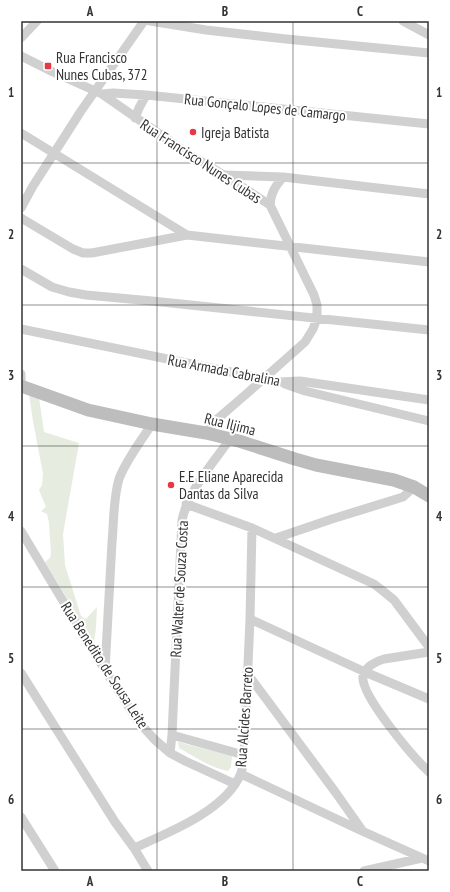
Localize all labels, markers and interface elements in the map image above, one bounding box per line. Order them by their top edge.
text: A [86,3,94,20]
text: B [222,3,228,20]
text: C [357,3,363,20]
place label: Rua Francisco Nunes Cubas, 372 [56,48,148,84]
marker: Rua Francisco Nunes Cubas, 372 [43,61,53,71]
text: 1 [8,84,14,101]
text: 1 [436,84,442,101]
street label: Rua Gonçalo Lopes de Camargo [183,89,347,125]
street label: Rua Francisco Nunes Cubas [137,115,265,207]
place label: Igreja Batista [201,123,269,142]
marker: Igreja Batista [188,127,198,137]
text: 2 [8,226,14,243]
text: 2 [436,226,442,243]
street label: Rua Armada Cabralina [166,350,282,390]
text: 3 [8,367,14,384]
text: 3 [436,367,442,384]
street label: Rua Iljima [202,408,258,440]
place label: E.E Eliane Aparecida Dantas da Silva [179,467,283,503]
marker: E.E Eliane Aparecida Dantas da Silva [166,480,176,490]
text: 4 [8,508,15,525]
text: 4 [436,508,443,525]
street label: Rua Walter de Souza Costa [166,520,192,658]
street label: Rua Benedito de Sousa Leite [57,598,153,732]
text: 5 [8,650,14,667]
text: 5 [436,650,442,667]
street label: Rua Alcides Barreto [231,666,257,768]
text: 6 [8,791,14,808]
text: 6 [436,791,442,808]
text: A [86,873,94,890]
text: B [222,873,228,890]
text: C [357,873,363,890]

